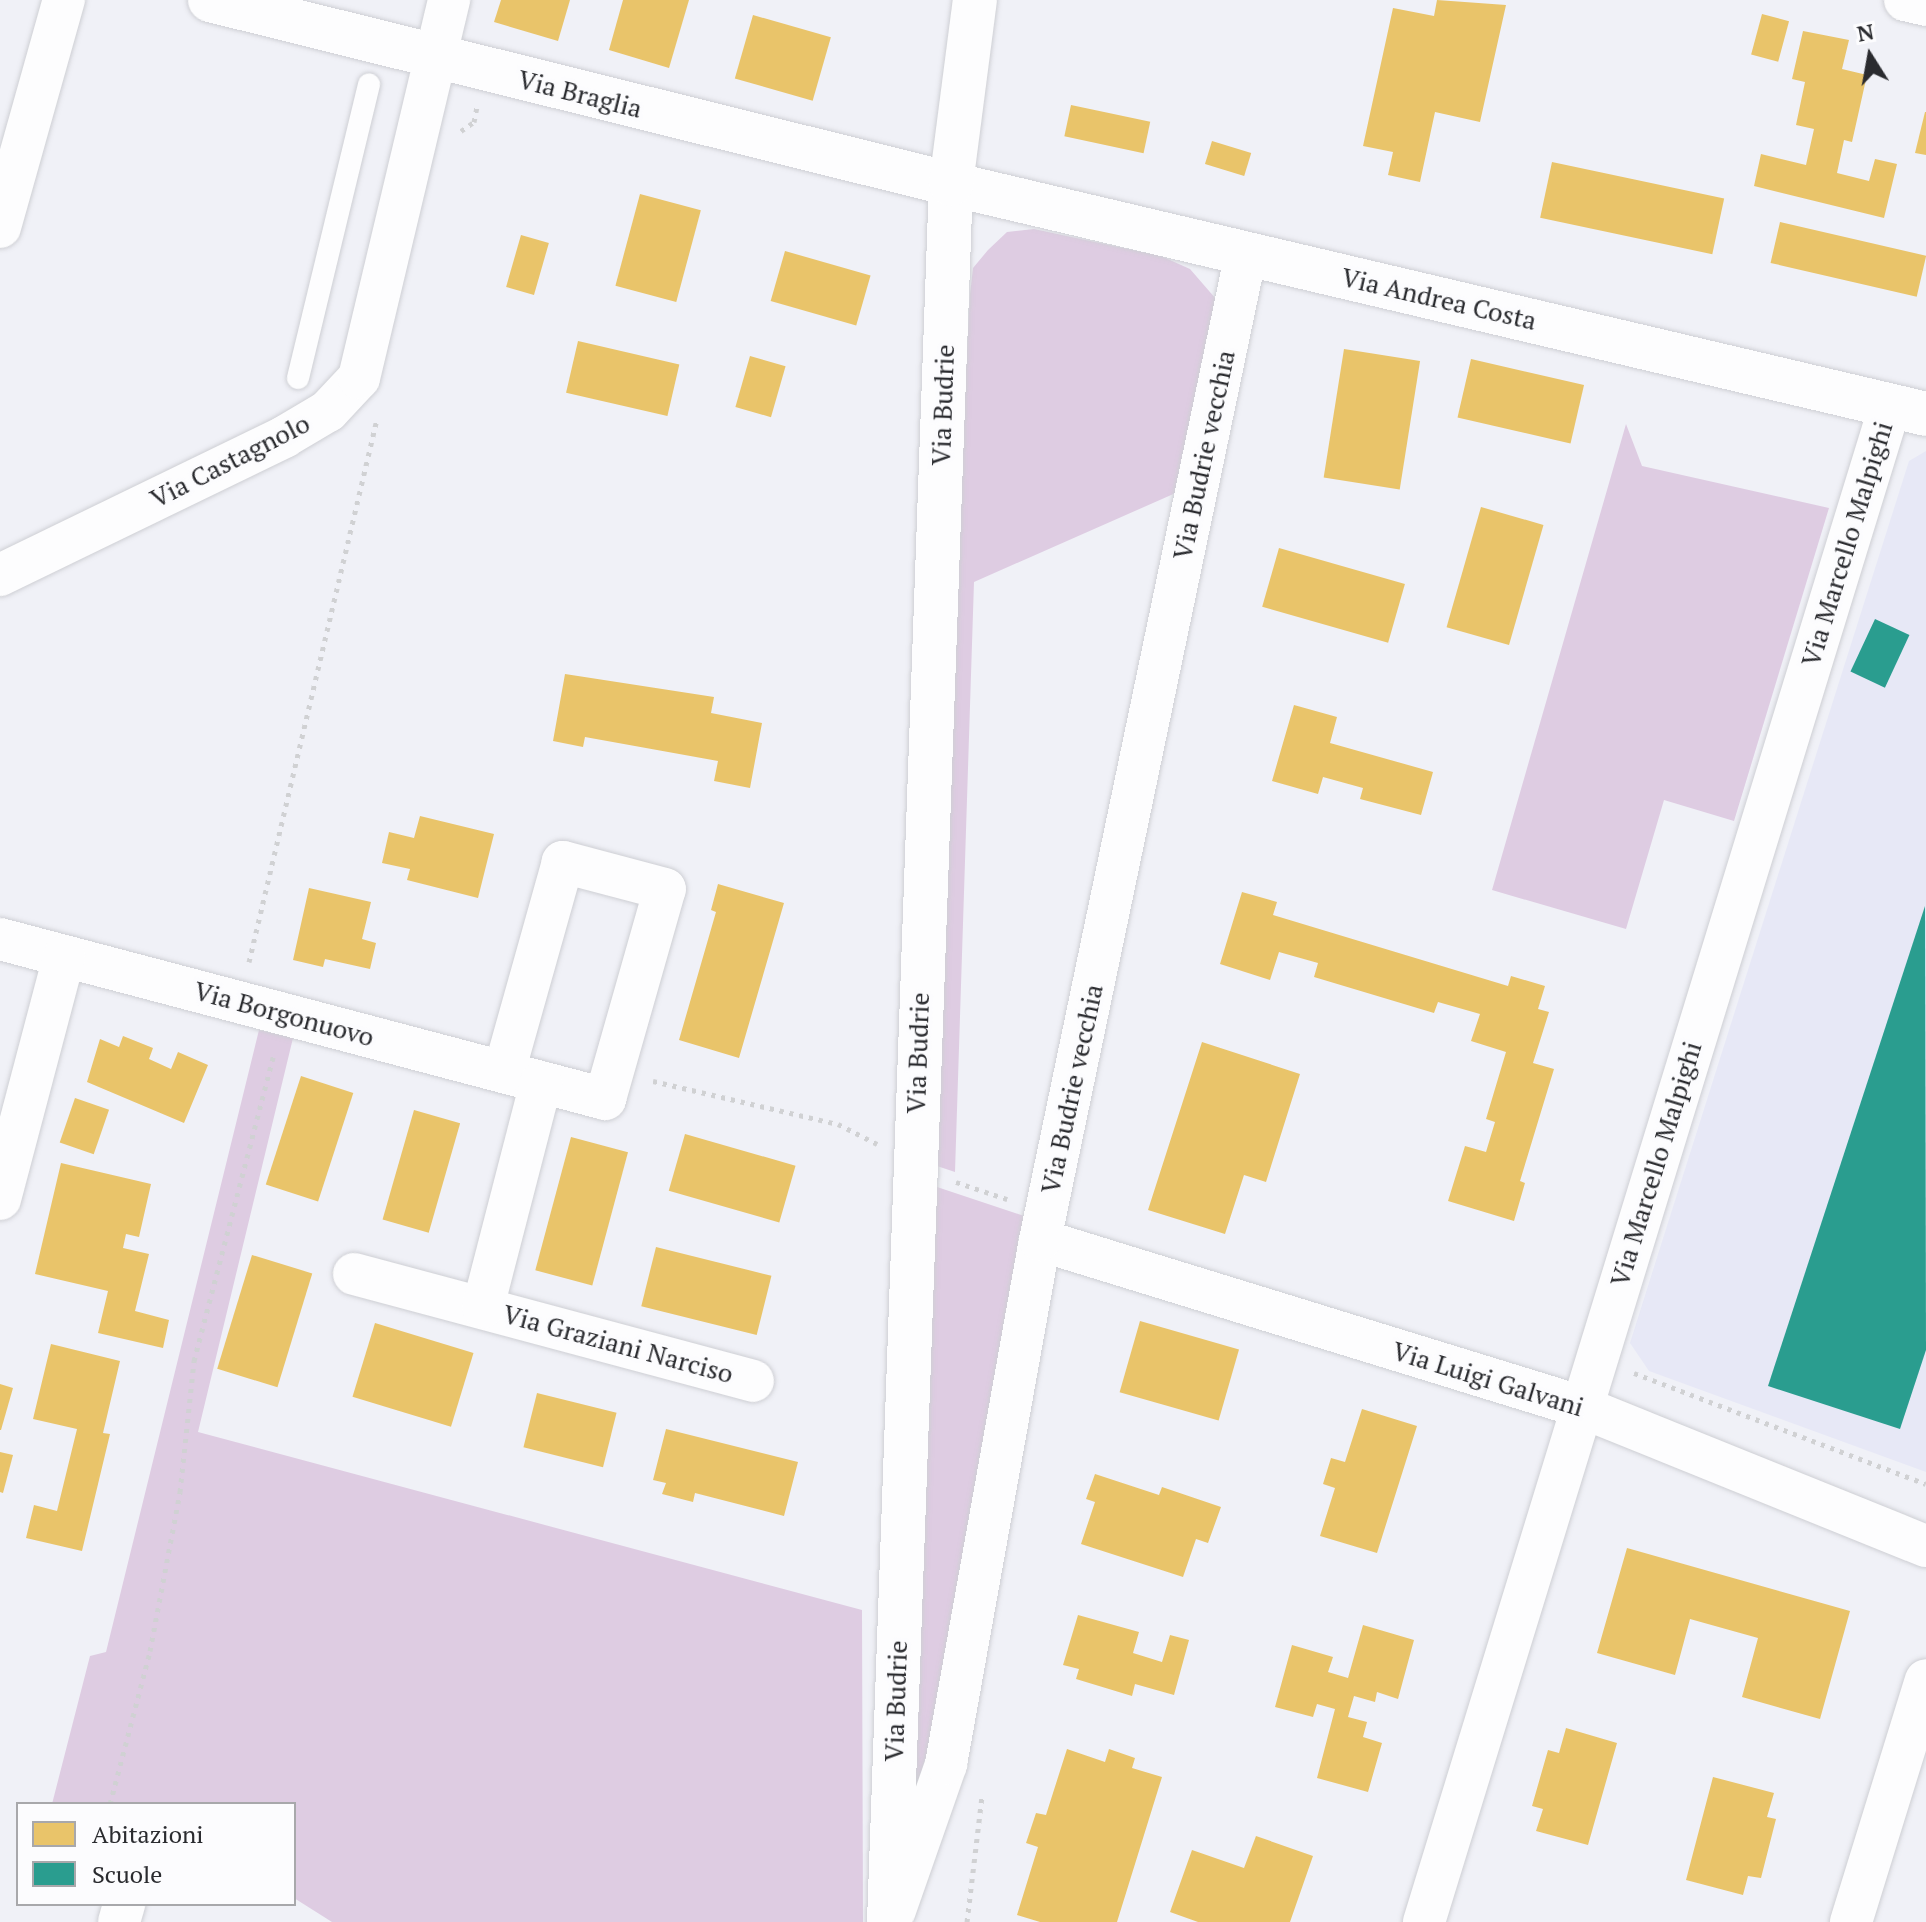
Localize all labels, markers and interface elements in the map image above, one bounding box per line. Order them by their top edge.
north arrow [1830,16,1910,96]
text: N [1854,16,1876,48]
street label: Via Braglia [515,64,645,124]
street label: Via Andrea Costa [1338,261,1540,337]
street label: Via Budrie [925,344,961,466]
street label: Via Budrie vecchia [1167,347,1241,563]
street label: Via Castagnolo [145,407,315,515]
street label: Via Marcello Malpighi [1795,418,1899,670]
street label: Via Borgonuovo [191,975,377,1053]
street label: Via Budrie vecchia [1035,981,1109,1197]
street label: Via Budrie [900,992,936,1114]
street label: Via Marcello Malpighi [1604,1038,1708,1290]
street label: Via Graziani Narciso [499,1298,737,1390]
street label: Via Luigi Galvani [1389,1335,1587,1423]
street label: Via Budrie [878,1640,914,1762]
legend [16,1802,296,1906]
text: Abitazioni [92,1818,203,1850]
text: Scuole [92,1858,162,1890]

